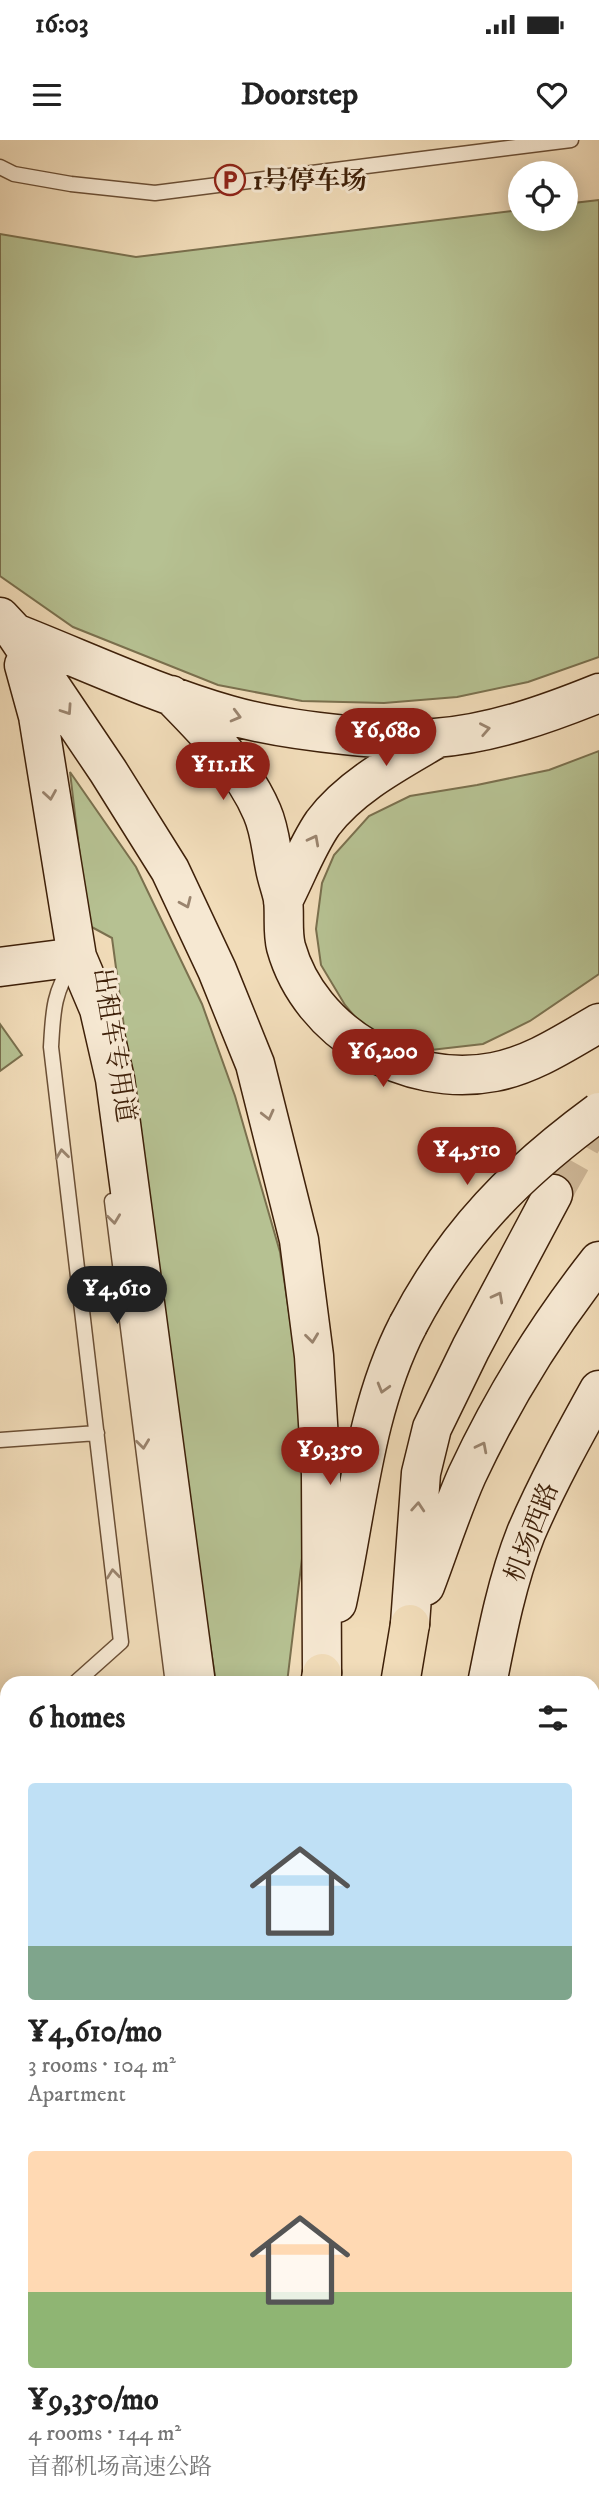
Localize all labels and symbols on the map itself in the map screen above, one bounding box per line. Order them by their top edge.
parking icon: 1号停车场 [213,163,247,197]
place label: 1号停车场 [253,165,367,198]
one-way arrow [59,702,71,715]
one-way arrow [230,708,242,723]
pin: ¥6,680 [329,708,443,768]
one-way arrow [479,723,491,738]
pin: ¥11.1K [166,742,280,802]
one-way arrow [43,789,58,801]
one-way arrow [306,835,319,847]
one-way arrow [178,896,192,908]
street label: 出租车专用道 [85,966,142,1125]
pin: ¥6,200 [326,1030,440,1089]
one-way arrow [260,1109,274,1121]
pin: ¥4,510 [410,1128,524,1187]
one-way arrow [54,1148,69,1160]
one-way arrow [107,1213,122,1225]
pin: ¥4,610 [60,1266,174,1326]
one-way arrow [490,1291,503,1304]
one-way arrow [304,1332,319,1344]
one-way arrow [376,1382,391,1394]
pin: ¥9,350 [273,1428,387,1487]
one-way arrow [135,1439,150,1450]
one-way arrow [474,1442,487,1454]
street label: 机场西路 [498,1478,566,1587]
one-way arrow [410,1501,425,1512]
one-way arrow [106,1568,121,1579]

